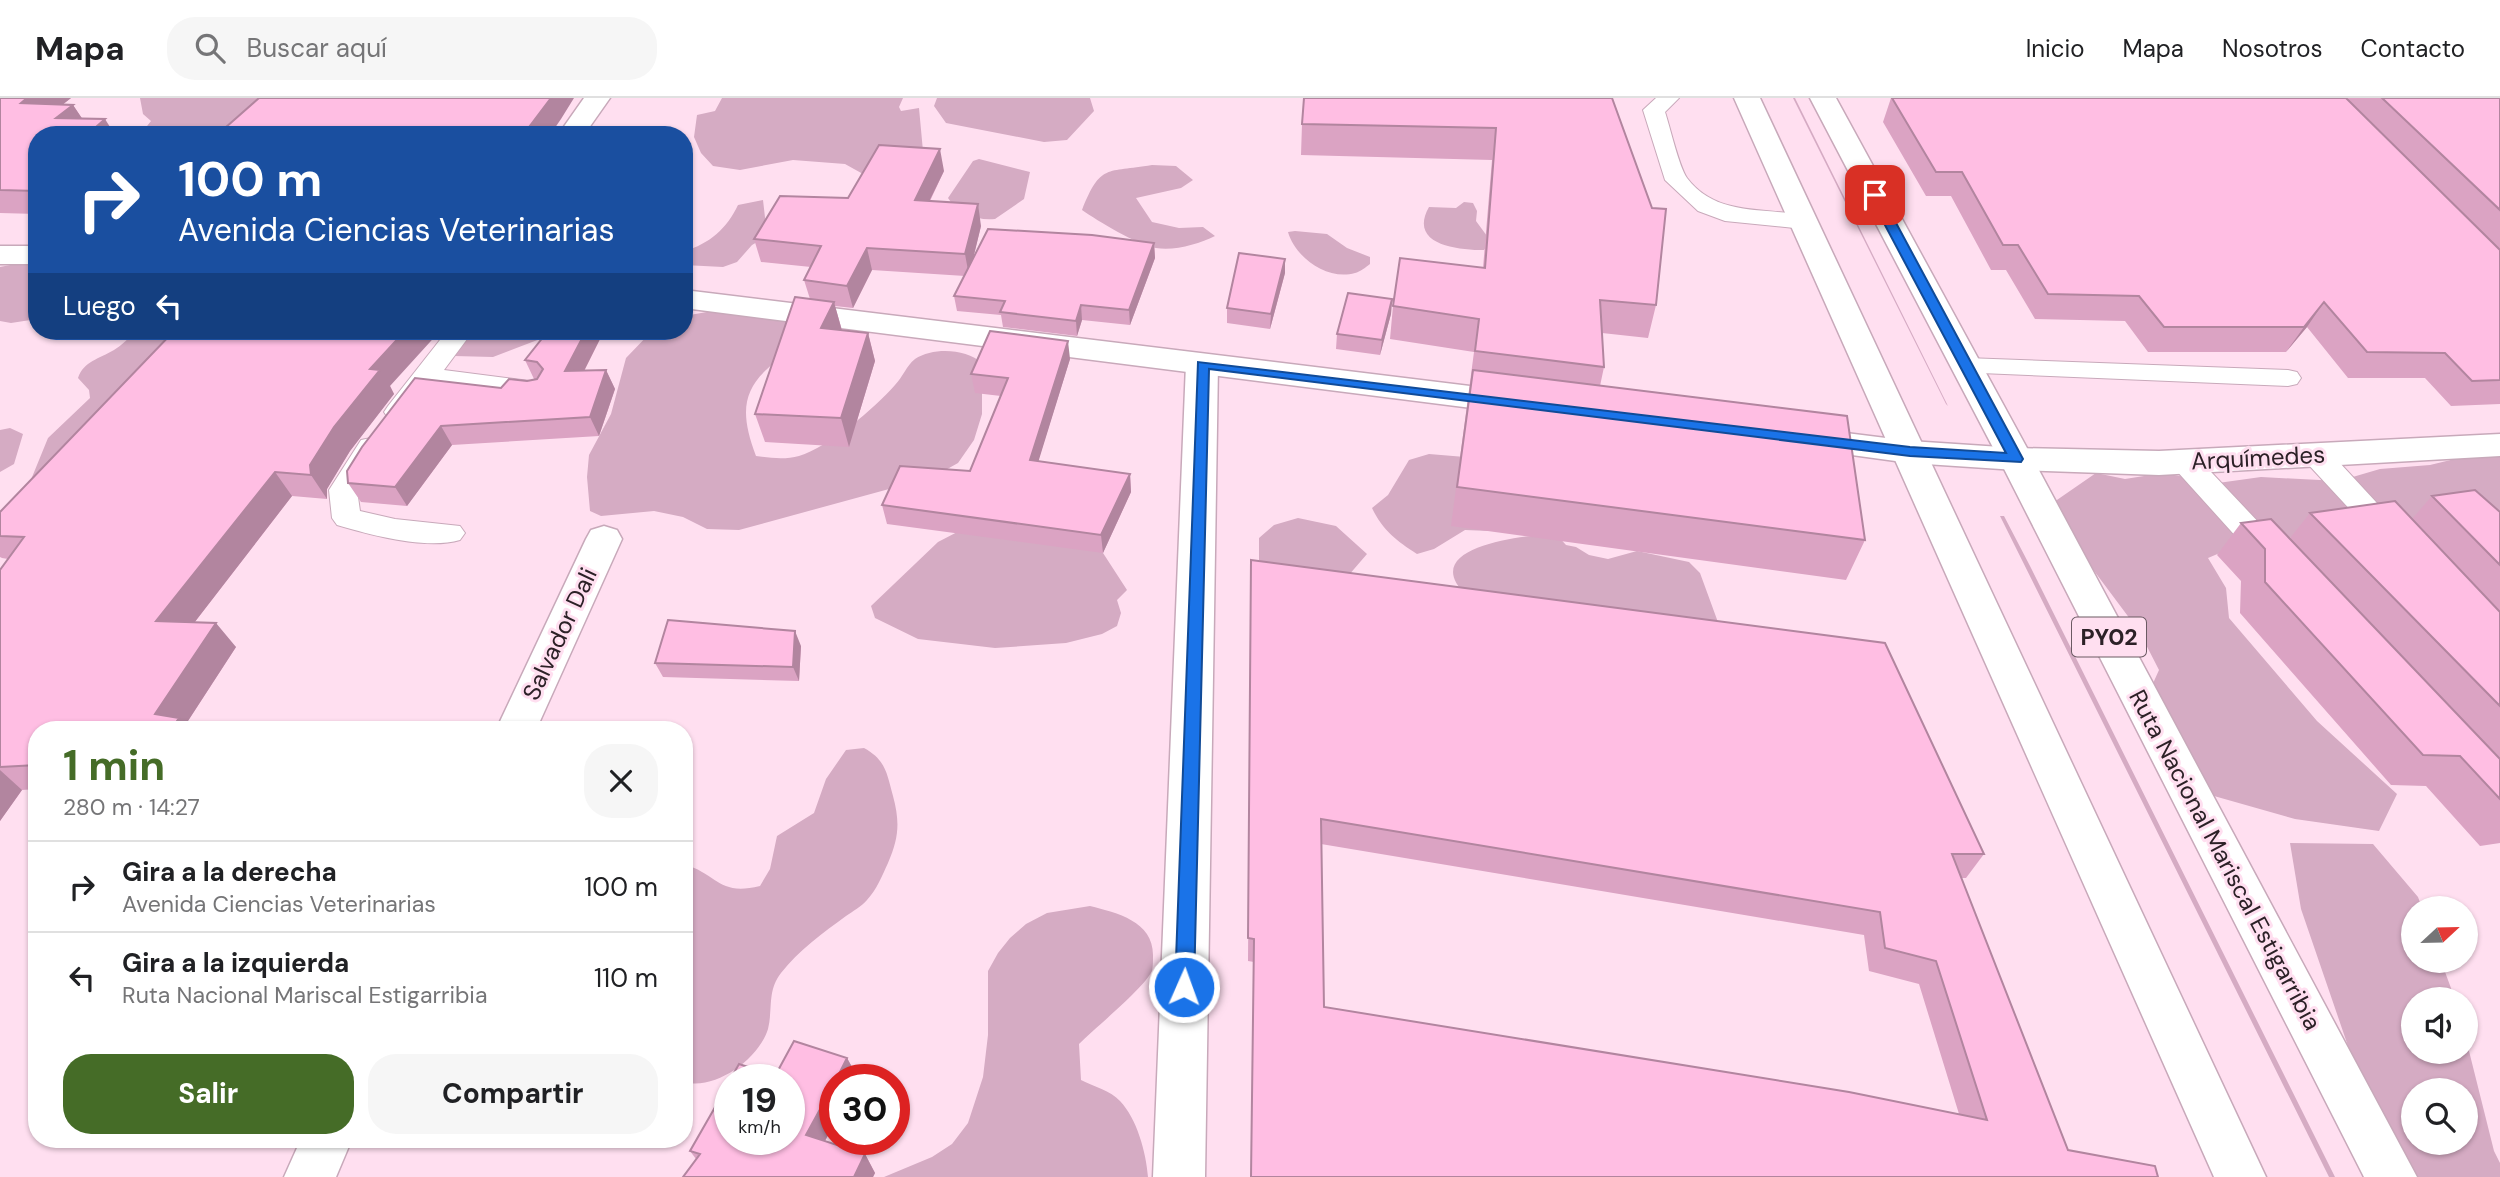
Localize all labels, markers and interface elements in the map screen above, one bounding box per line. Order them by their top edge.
search box [167,17,657,80]
text: Mapa [35,27,125,70]
icon: search [191,29,229,67]
text: Buscar aquí [247,31,387,65]
text: Inicio [2026,33,2085,64]
text: Mapa [2123,33,2184,64]
text: Nosotros [2222,33,2323,64]
text: Contacto [2361,33,2465,64]
text: 100 m [178,147,322,211]
icon: right [63,154,154,245]
pin [1845,165,1905,225]
icon: arrive [1856,176,1894,214]
text: Avenida Ciencias Veterinarias [178,209,615,251]
icon: left [150,287,188,325]
text: Luego [63,289,136,323]
street label: Arquímedes [2190,439,2326,476]
street label: Salvador Dali [515,563,604,705]
road number: PY02 [2072,618,2146,656]
street label: Ruta Nacional Mariscal Estigarribia [2122,684,2329,1035]
text: 1 min [63,738,165,793]
button: close [584,744,658,818]
text: 280 m · 14:27 [63,792,200,822]
text: Gira a la derecha [122,855,337,889]
icon: right [63,868,101,906]
text: 100 m [584,870,658,904]
text: Avenida Ciencias Veterinarias [122,889,436,919]
north arrow [2401,896,2478,973]
map controls [2401,896,2478,1155]
text: Gira a la izquierda [122,946,349,980]
position arrow [1147,950,1221,1024]
icon: left [63,959,101,997]
text: 110 m [594,961,658,995]
text: Ruta Nacional Mariscal Estigarribia [122,980,487,1010]
button: sound [2401,987,2478,1064]
button: Salir [63,1054,354,1134]
button: Compartir [368,1054,658,1134]
speed limit sign: 30 [819,1064,910,1155]
text: 19 [742,1077,777,1123]
button: search [2401,1078,2478,1155]
text: km/h [738,1115,781,1139]

